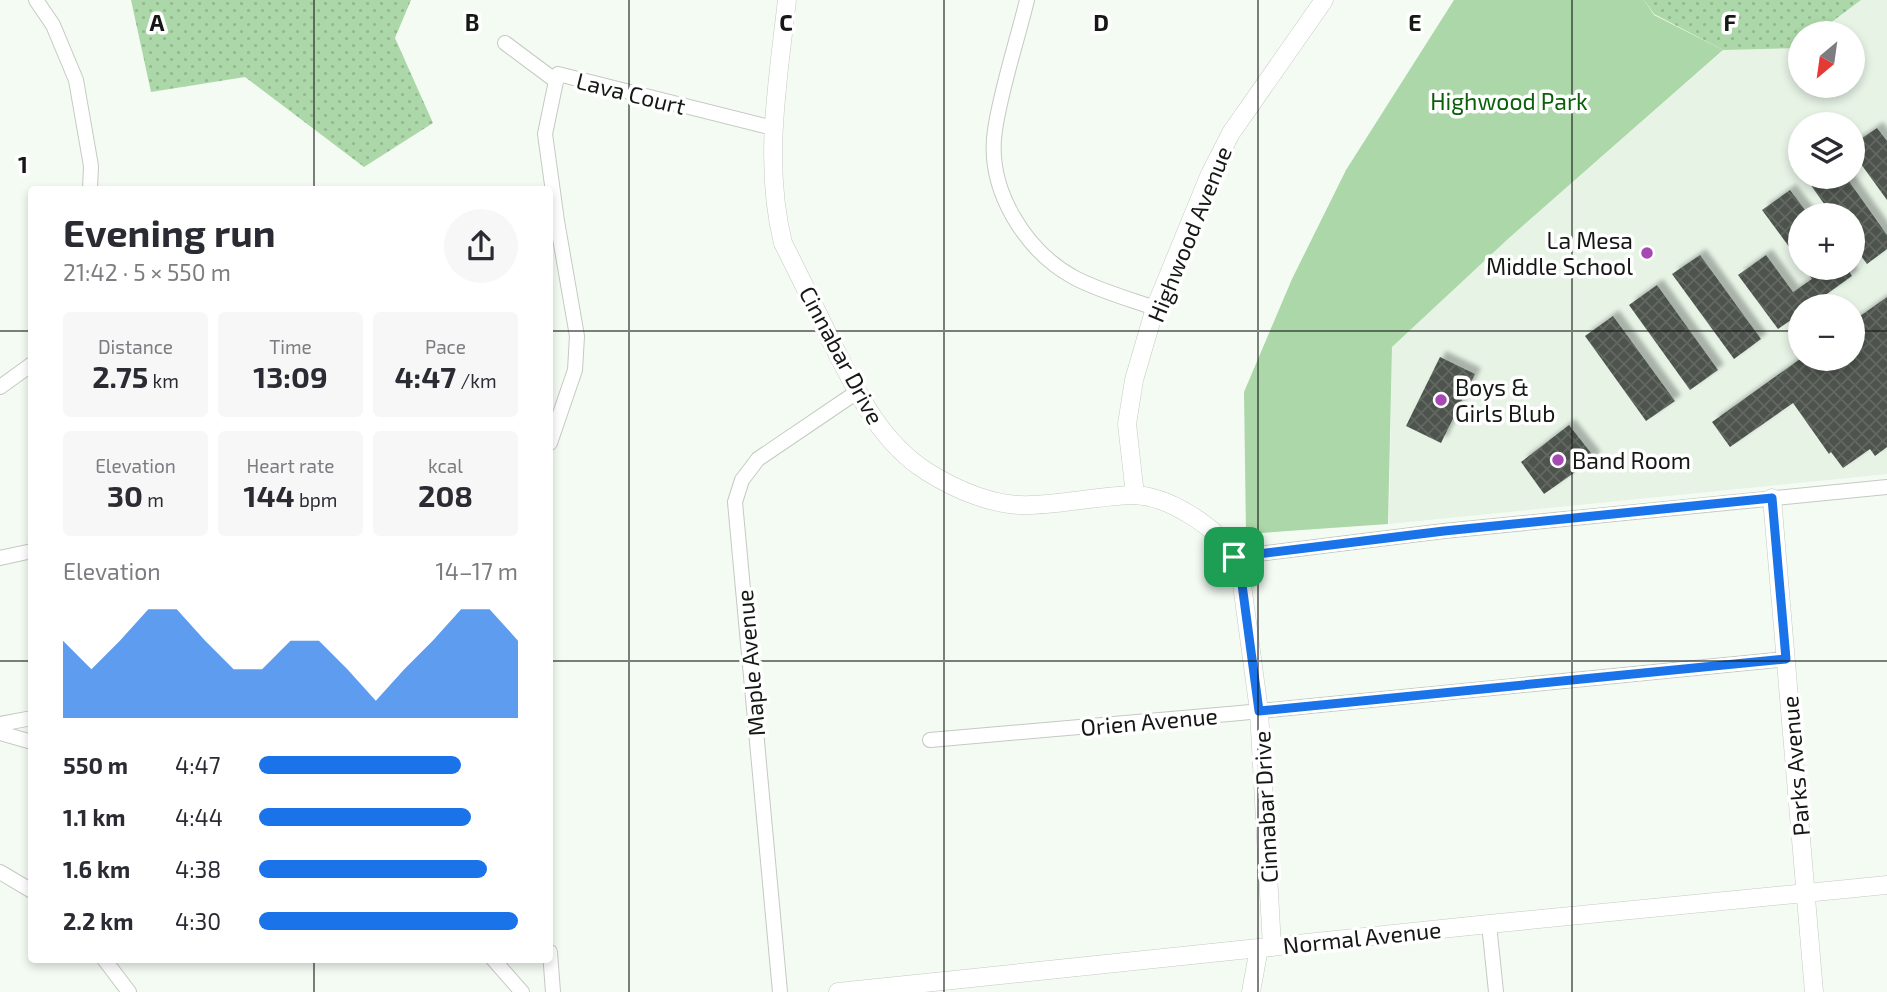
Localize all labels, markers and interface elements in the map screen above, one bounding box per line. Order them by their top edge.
text: A [149,8,165,36]
text: B [465,8,479,36]
text: C [779,8,793,36]
text: D [1093,8,1109,36]
text: E [1408,8,1422,36]
text: F [1724,8,1737,36]
north arrow [1788,21,1866,98]
map controls [1788,21,1865,371]
street label: Lava Court [573,66,689,120]
park label: Highwood Park [1430,87,1588,115]
button: layers [1788,112,1865,189]
street label: Highwood Avenue [1141,142,1237,326]
text: 1 [18,150,28,178]
button: + [1788,203,1865,280]
text: Evening run [63,209,276,255]
button: share [444,209,518,283]
place label: La Mesa Middle School [1486,226,1633,280]
marker: La Mesa Middle School [1639,245,1655,261]
text: 21:42 · 5 × 550 m [63,258,231,286]
street label: Cinnabar Drive [794,281,890,429]
button: − [1788,294,1865,371]
text: Distance [98,335,173,358]
text: Time [269,335,312,358]
text: Pace [425,335,466,358]
text: 2.75 [92,358,148,394]
text: 13:09 [253,358,328,394]
text: 4:47 [394,358,456,394]
text: km [148,369,179,392]
text: /km [456,369,497,392]
place label: Boys & Girls Blub [1455,373,1555,427]
marker: Boys & Girls Blub [1433,392,1449,408]
place label: Band Room [1572,446,1691,474]
marker: Band Room [1550,452,1566,468]
text: Elevation [95,454,176,477]
text: Heart rate [247,454,334,477]
text: kcal [428,454,463,477]
text: 30 [107,477,143,513]
text: 144 [244,477,295,513]
text: 208 [418,477,473,513]
text: m [143,488,164,511]
text: bpm [295,488,337,511]
pin [1204,527,1264,587]
icon: arrive [1215,538,1253,576]
text: Elevation [63,557,161,585]
text: 14–17 m [436,557,518,585]
street label: Maple Avenue [730,589,770,737]
street label: Parks Avenue [1775,695,1815,837]
street label: Orien Avenue [1079,701,1219,741]
street label: Cinnabar Drive [1247,730,1283,884]
text: 550 m [63,751,128,779]
text: 4:47 [175,751,221,779]
text: 1.1 km [63,803,126,831]
text: 4:44 [175,803,223,831]
text: 1.6 km [63,855,130,883]
text: 4:38 [175,855,221,883]
text: 2.2 km [63,907,133,935]
text: 4:30 [175,907,221,935]
street label: Normal Avenue [1281,915,1443,959]

